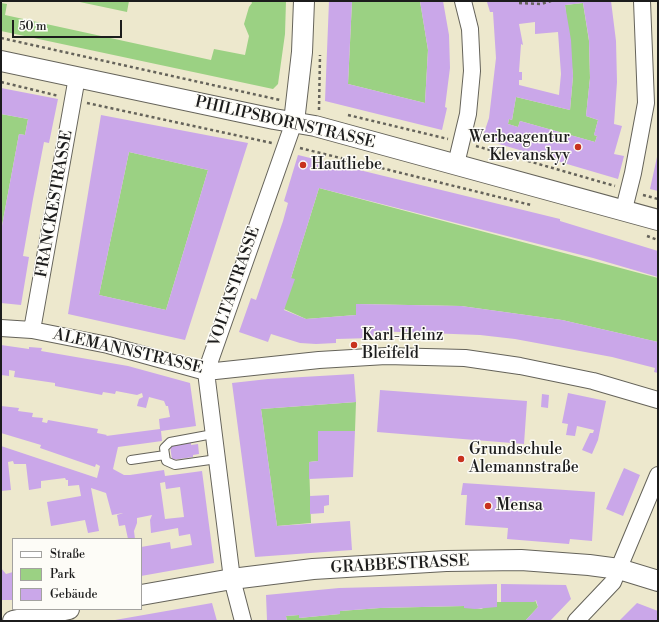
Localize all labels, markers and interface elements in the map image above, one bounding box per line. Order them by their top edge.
scale bar [14,12,124,38]
text: 50 m [19,19,47,34]
street label: PHILIPSBORNSTRASSE [193,93,377,153]
place label: Werbeagentur Klevanskyy [469,128,570,166]
street label: FRANCKESTRASSE [33,129,77,279]
marker: Werbeagentur Klevanskyy [573,142,583,152]
place label: Hautliebe [311,155,382,175]
marker: Hautliebe [298,160,308,170]
street label: VOLTASTRASSE [205,224,265,350]
street label: ALEMANNSTRASSE [51,325,205,379]
place label: Karl-Heinz Bleifeld [362,326,444,364]
marker: Karl-Heinz Bleifeld [349,340,359,350]
place label: Grundschule Alemannstraße [469,440,579,478]
marker: Grundschule Alemannstraße [456,454,466,464]
place label: Mensa [496,496,543,516]
marker: Mensa [483,501,493,511]
legend [12,538,142,610]
text: Straße [50,547,85,562]
street label: GRABBESTRASSE [330,552,470,578]
text: Park [50,567,75,582]
text: Gebäude [50,587,98,602]

